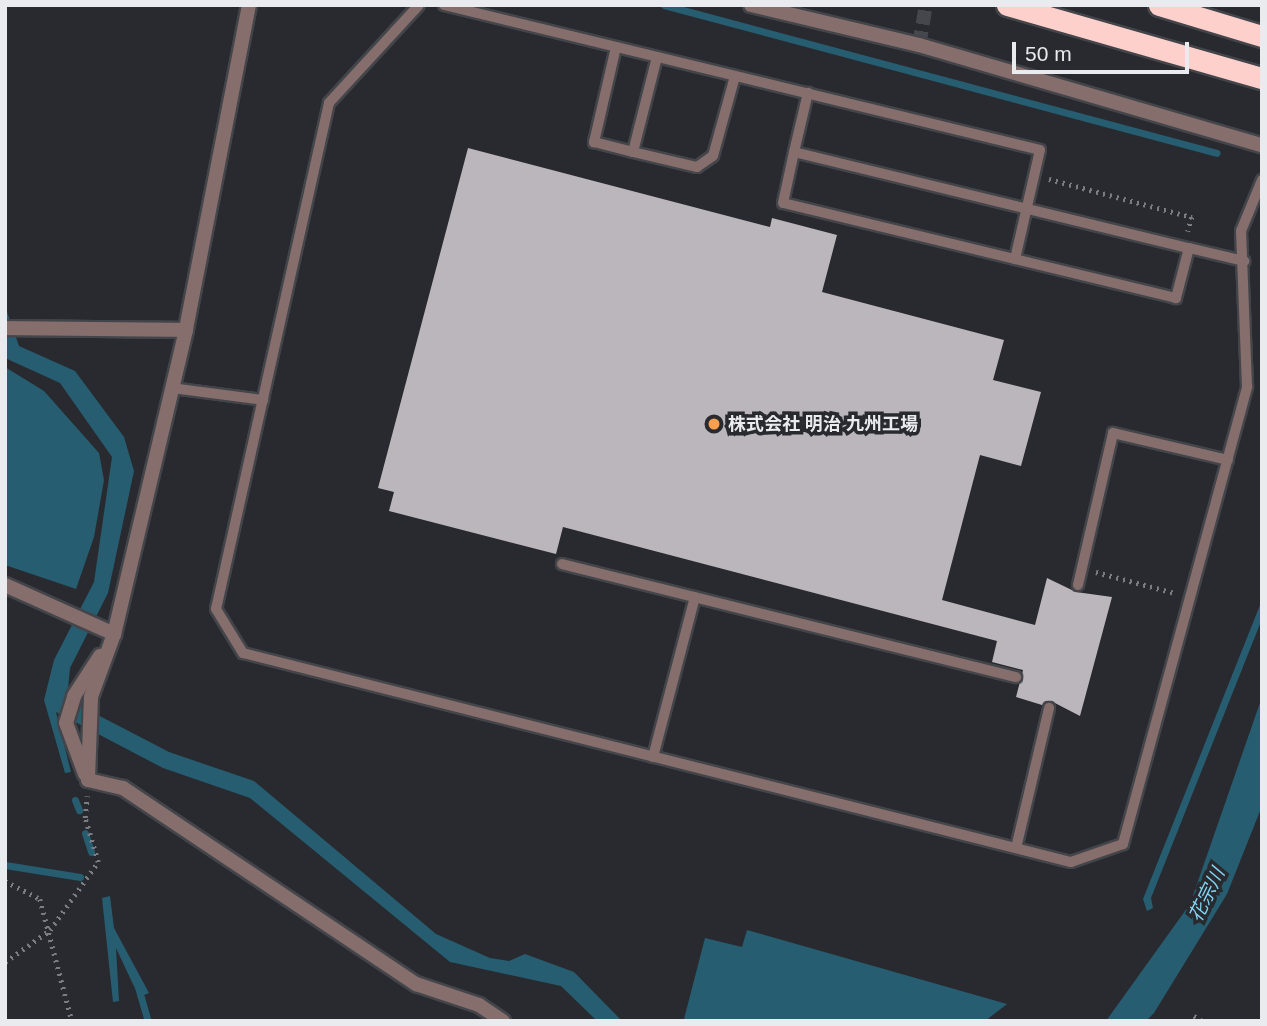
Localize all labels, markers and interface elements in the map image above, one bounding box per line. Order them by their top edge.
scale bar [1015,28,1192,72]
text: 50 m [1025,42,1072,65]
place label: 株式会社 明治 九州工場 [728,413,918,435]
marker: 株式会社 明治 九州工場 [706,416,722,432]
water label: 花宗川 [1184,864,1230,926]

